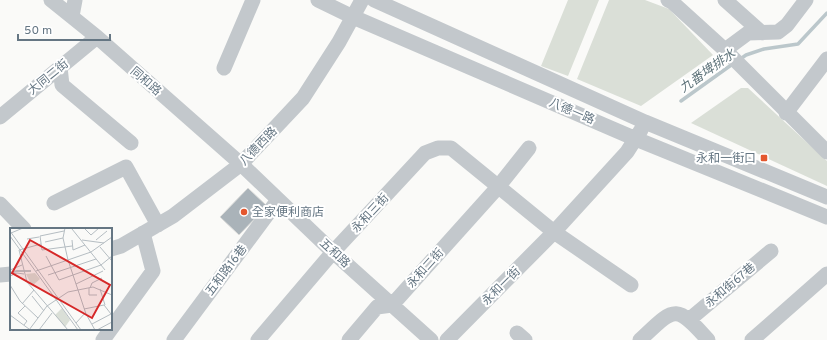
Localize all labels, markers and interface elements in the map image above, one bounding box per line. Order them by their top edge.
scale bar [18,16,110,42]
text: 50 m [24,23,52,39]
water label: 九番埤排水 [677,46,740,97]
street label: 大同二街 [25,56,72,99]
street label: 同和路 [127,64,164,100]
street label: 八德一路 [546,95,597,129]
street label: 八德西路 [236,124,281,170]
place label: 永和一街口 [696,151,756,167]
marker: 永和一街口 [759,153,769,163]
street label: 永和三街 [349,191,393,237]
place label: 全家便利商店 [252,205,324,221]
marker: 全家便利商店 [239,207,249,217]
inset map [10,228,112,330]
street label: 五和路 [316,236,353,272]
street label: 五和路16巷 [202,242,251,299]
street label: 永和二街 [404,245,448,292]
street label: 永和街67巷 [702,260,759,312]
street label: 永和一街 [479,264,524,309]

